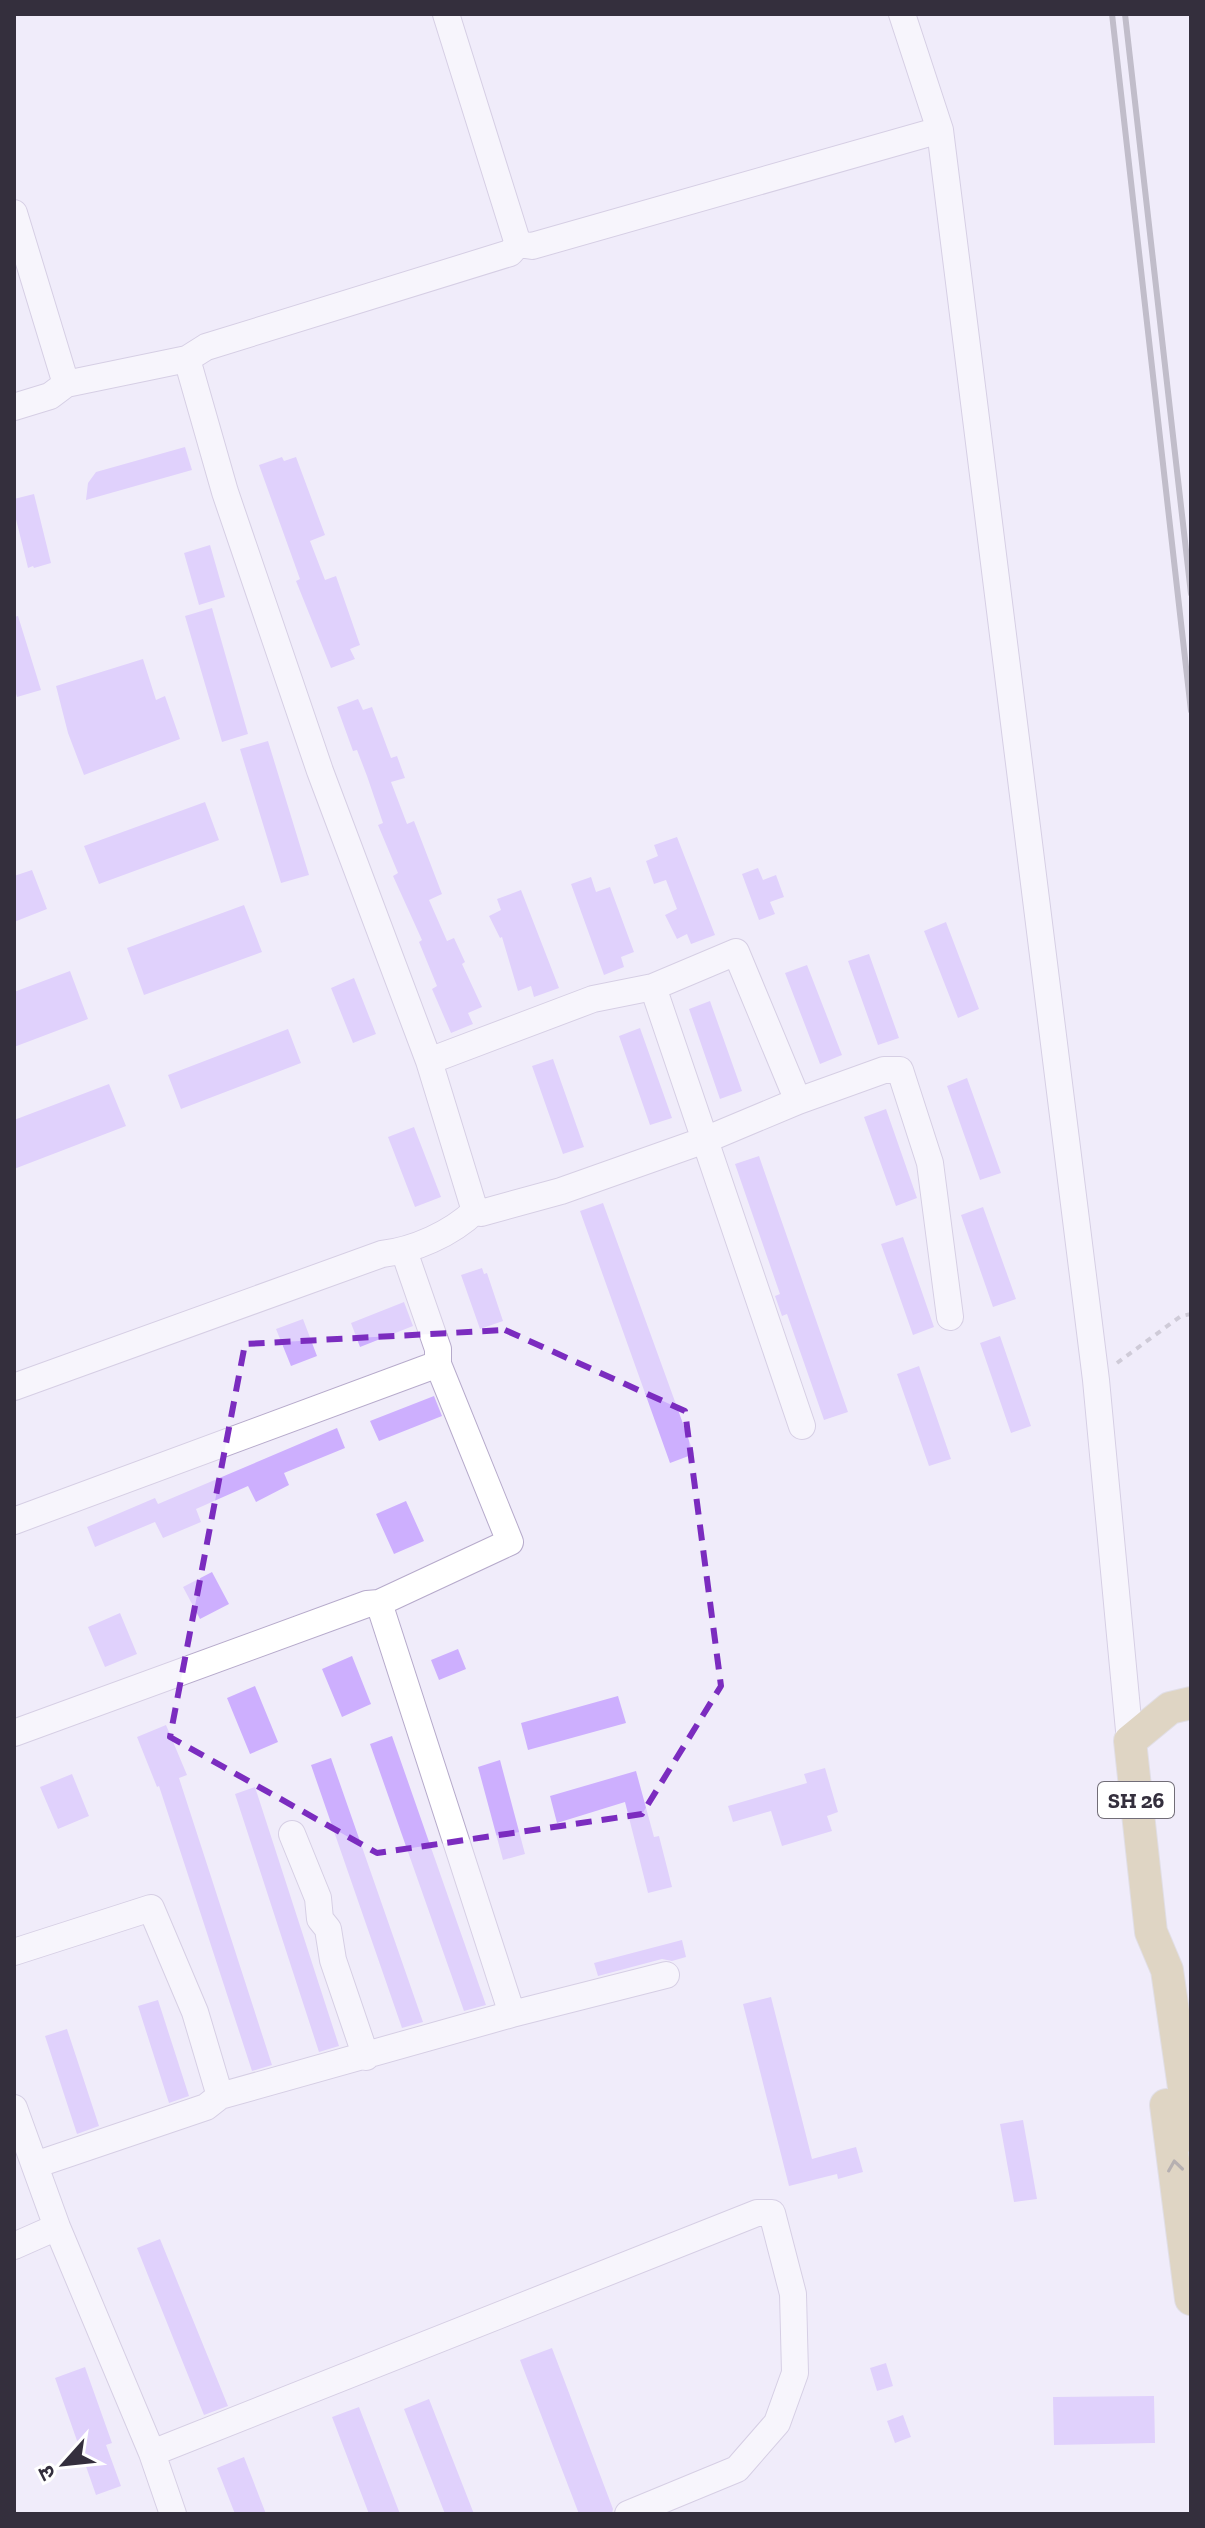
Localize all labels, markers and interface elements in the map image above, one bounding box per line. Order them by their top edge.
road number: SH 26 [1098,1782,1174,1818]
one-way arrow [1167,2159,1184,2173]
north arrow [24,2424,104,2504]
text: उ [31,2460,62,2485]

